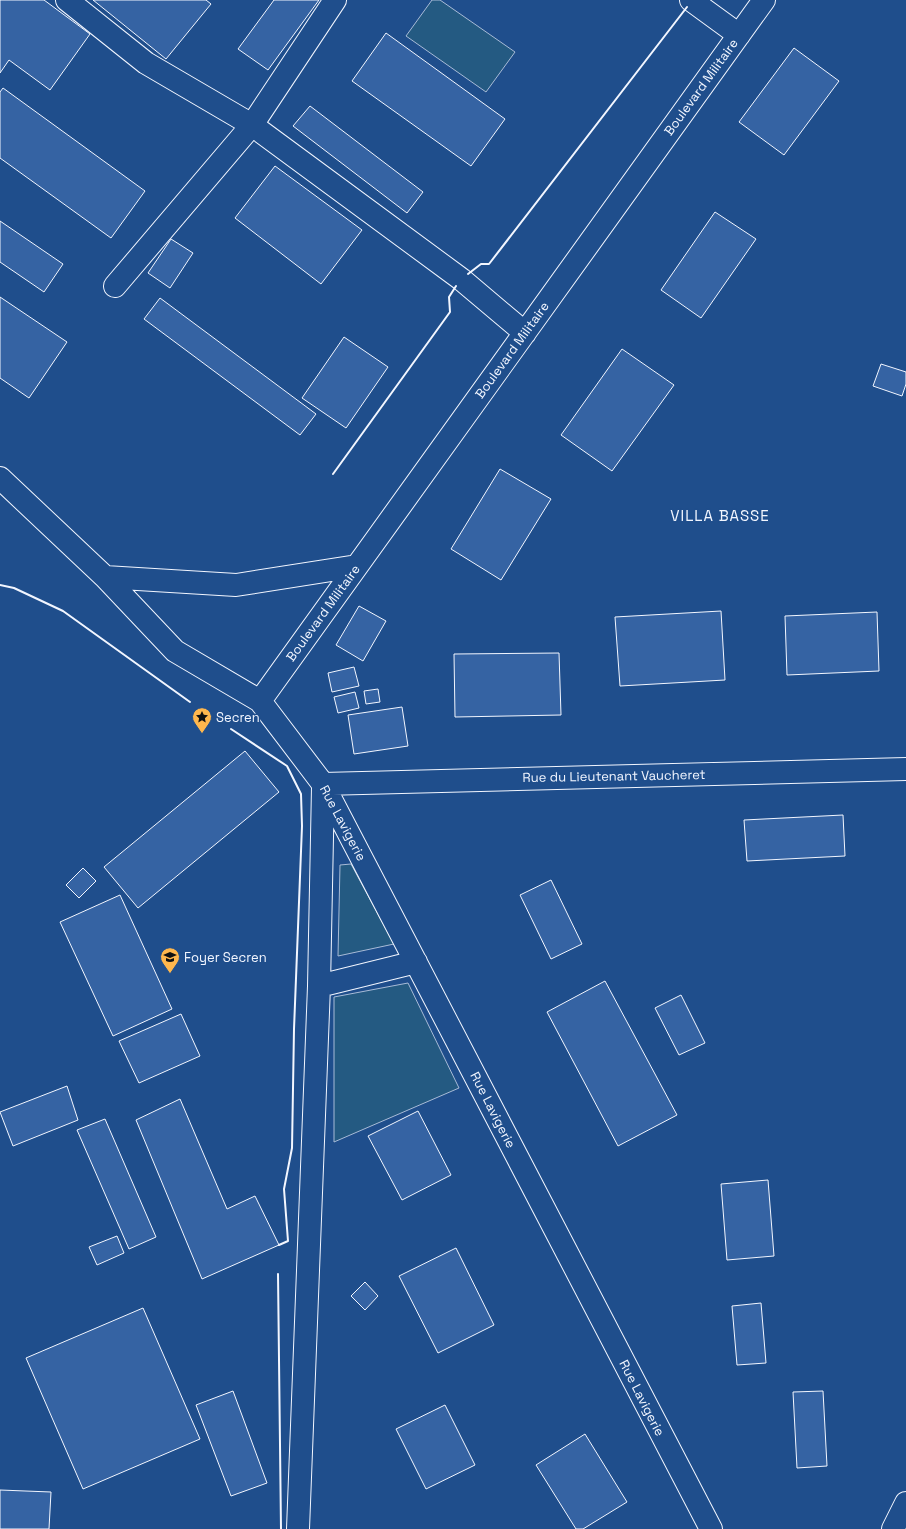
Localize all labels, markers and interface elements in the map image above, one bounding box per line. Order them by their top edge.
street label: Boulevard Militaire [660,35,742,139]
street label: Boulevard Militaire [471,298,553,402]
district label: VILLA BASSE [670,506,770,525]
street label: Boulevard Militaire [282,561,364,665]
place icon: Secren [191,706,213,734]
place label: Secren [216,709,260,726]
street label: Rue du Lieutenant Vaucheret [522,766,706,786]
street label: Rue Lavigerie [316,782,370,864]
school or university icon: Foyer Secren [159,946,181,974]
place label: Foyer Secren [184,949,267,966]
street label: Rue Lavigerie [466,1069,520,1151]
street label: Rue Lavigerie [615,1357,669,1439]

